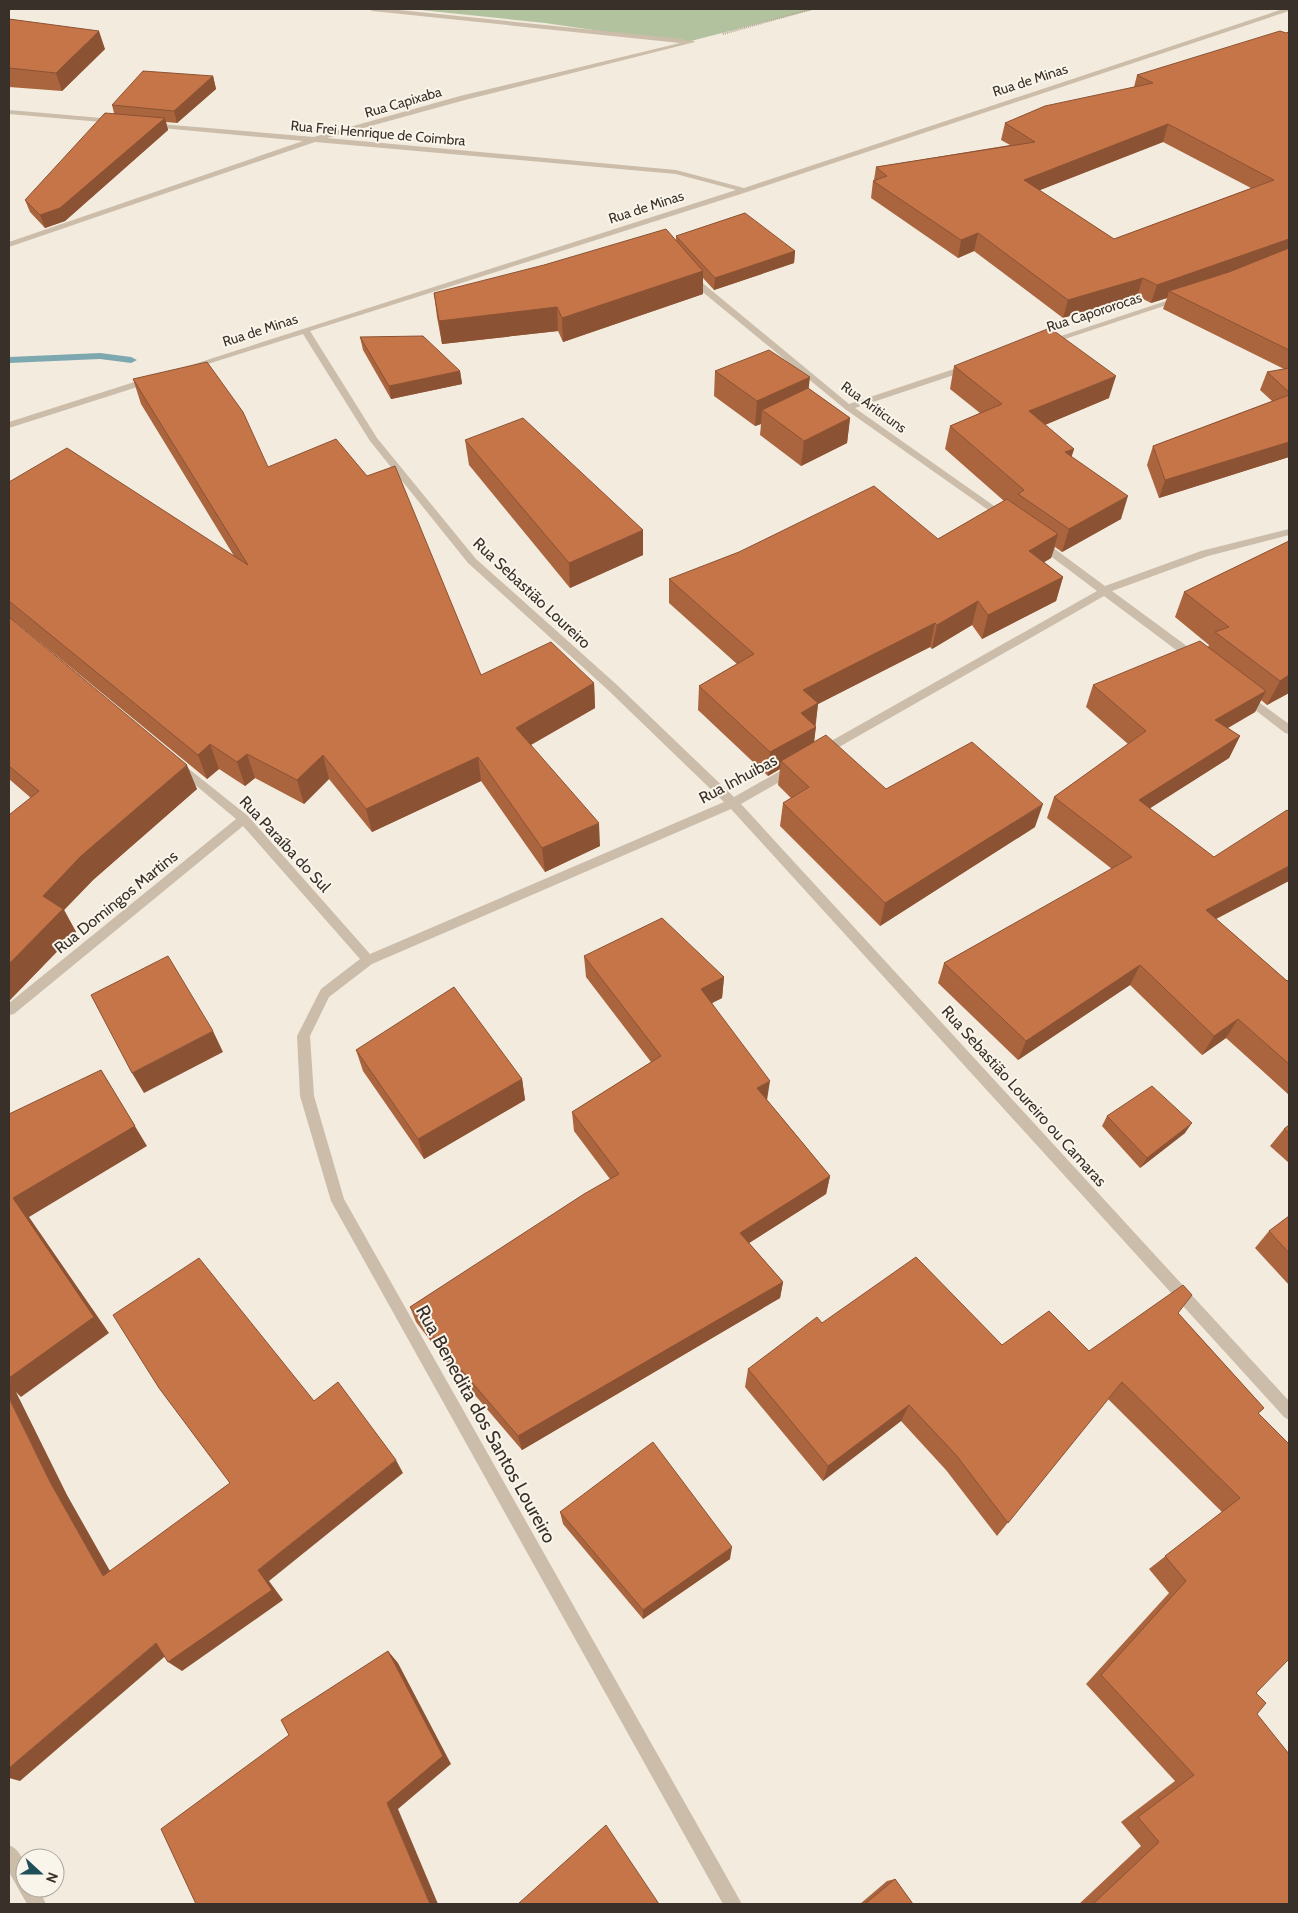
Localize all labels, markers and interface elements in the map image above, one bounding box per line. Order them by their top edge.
street label: Rua de Minas [990,59,1070,101]
street label: Rua Capixaba [362,82,444,122]
street label: Rua Frei Henrique de Coimbra [290,116,466,150]
street label: Rua de Minas [606,186,686,228]
street label: Rua Capororocas [1044,288,1144,336]
street label: Rua de Minas [220,309,300,351]
street label: Rua Ariticuns [838,377,910,437]
street label: Rua Sebastião Loureiro [469,534,595,653]
street label: Rua Inhuibas [696,750,781,807]
street label: Rua Paraíba do Sul [236,792,335,896]
street label: Rua Domingos Martins [51,846,182,957]
street label: Rua Sebastião Loureiro ou Camaras [938,1002,1111,1191]
street label: Rua Benedita dos Santos Loureiro [411,1301,561,1547]
north arrow [15,1848,65,1898]
text: N [42,1870,62,1886]

